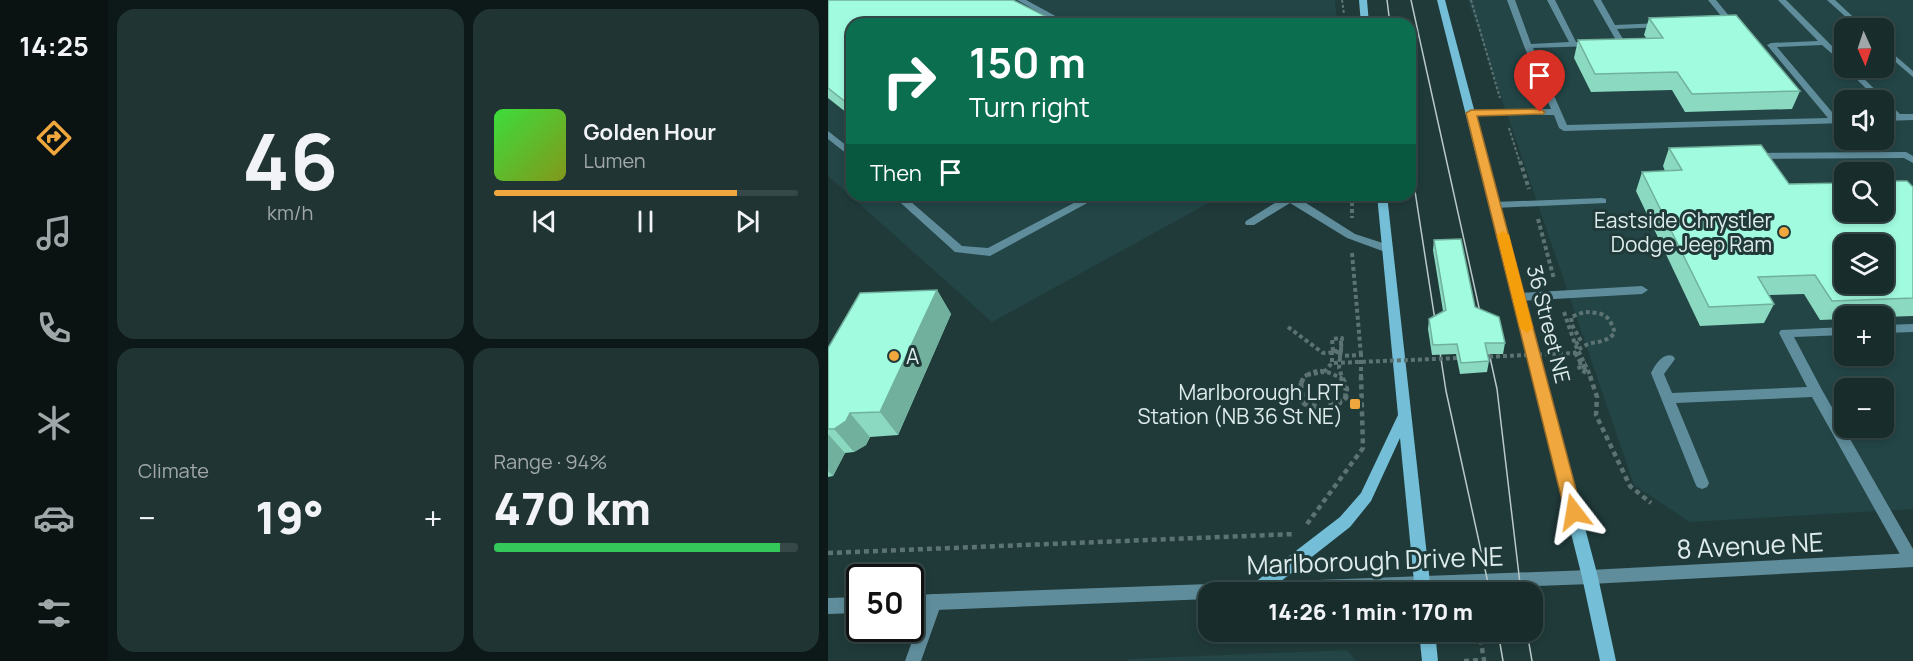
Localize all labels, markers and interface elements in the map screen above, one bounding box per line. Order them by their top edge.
north arrow [1834,18,1894,78]
map controls [1834,18,1894,438]
text: 14:25 [19,27,89,64]
text: 150 m [969,33,1086,91]
icon: right [870,42,948,120]
pin [1514,50,1565,112]
icon: arrive [1523,59,1556,92]
text: Turn right [969,88,1090,125]
button: sound [1834,90,1894,150]
text: 46 [242,107,338,213]
icon: directions [33,117,75,159]
text: Golden Hour [584,117,716,147]
text: Lumen [584,147,646,174]
icon: arrive [934,156,967,189]
text: Then [870,158,922,188]
button: search [1834,162,1894,222]
text: km/h [267,199,314,226]
icon: previous [528,205,561,238]
icon: pause [629,205,662,238]
icon: next [731,205,764,238]
place label: Eastside Chrystler Dodge Jeep Ram [1594,206,1772,258]
icon: music [33,212,75,254]
marker: Eastside Chrystler Dodge Jeep Ram [1777,225,1791,239]
button: layers [1834,234,1894,294]
street label: 36 Street NE [1521,262,1577,386]
button: + [1834,306,1894,366]
icon: phone [33,307,75,349]
place label: A [906,342,919,370]
marker: A [887,349,901,363]
place label: Marlborough LRT Station (NB 36 St NE) [1137,378,1343,430]
button: − [1834,378,1894,438]
marker: Marlborough LRT Station (NB 36 St NE) [1348,397,1362,411]
icon: climate [33,402,75,444]
text: Range · 94% [494,448,607,475]
text: Climate [138,457,209,484]
text: 470 km [494,477,651,539]
position arrow [1542,480,1606,544]
text: 19° [255,486,324,548]
text: − [138,495,156,540]
text: + [423,495,443,540]
icon: car [33,497,75,539]
street label: 8 Avenue NE [1676,523,1824,567]
street label: Marlborough Drive NE [1246,538,1504,582]
speed limit sign: 50 [846,564,924,642]
icon: filters [33,592,75,634]
text: 14:26 · 1 min · 170 m [1268,597,1473,627]

